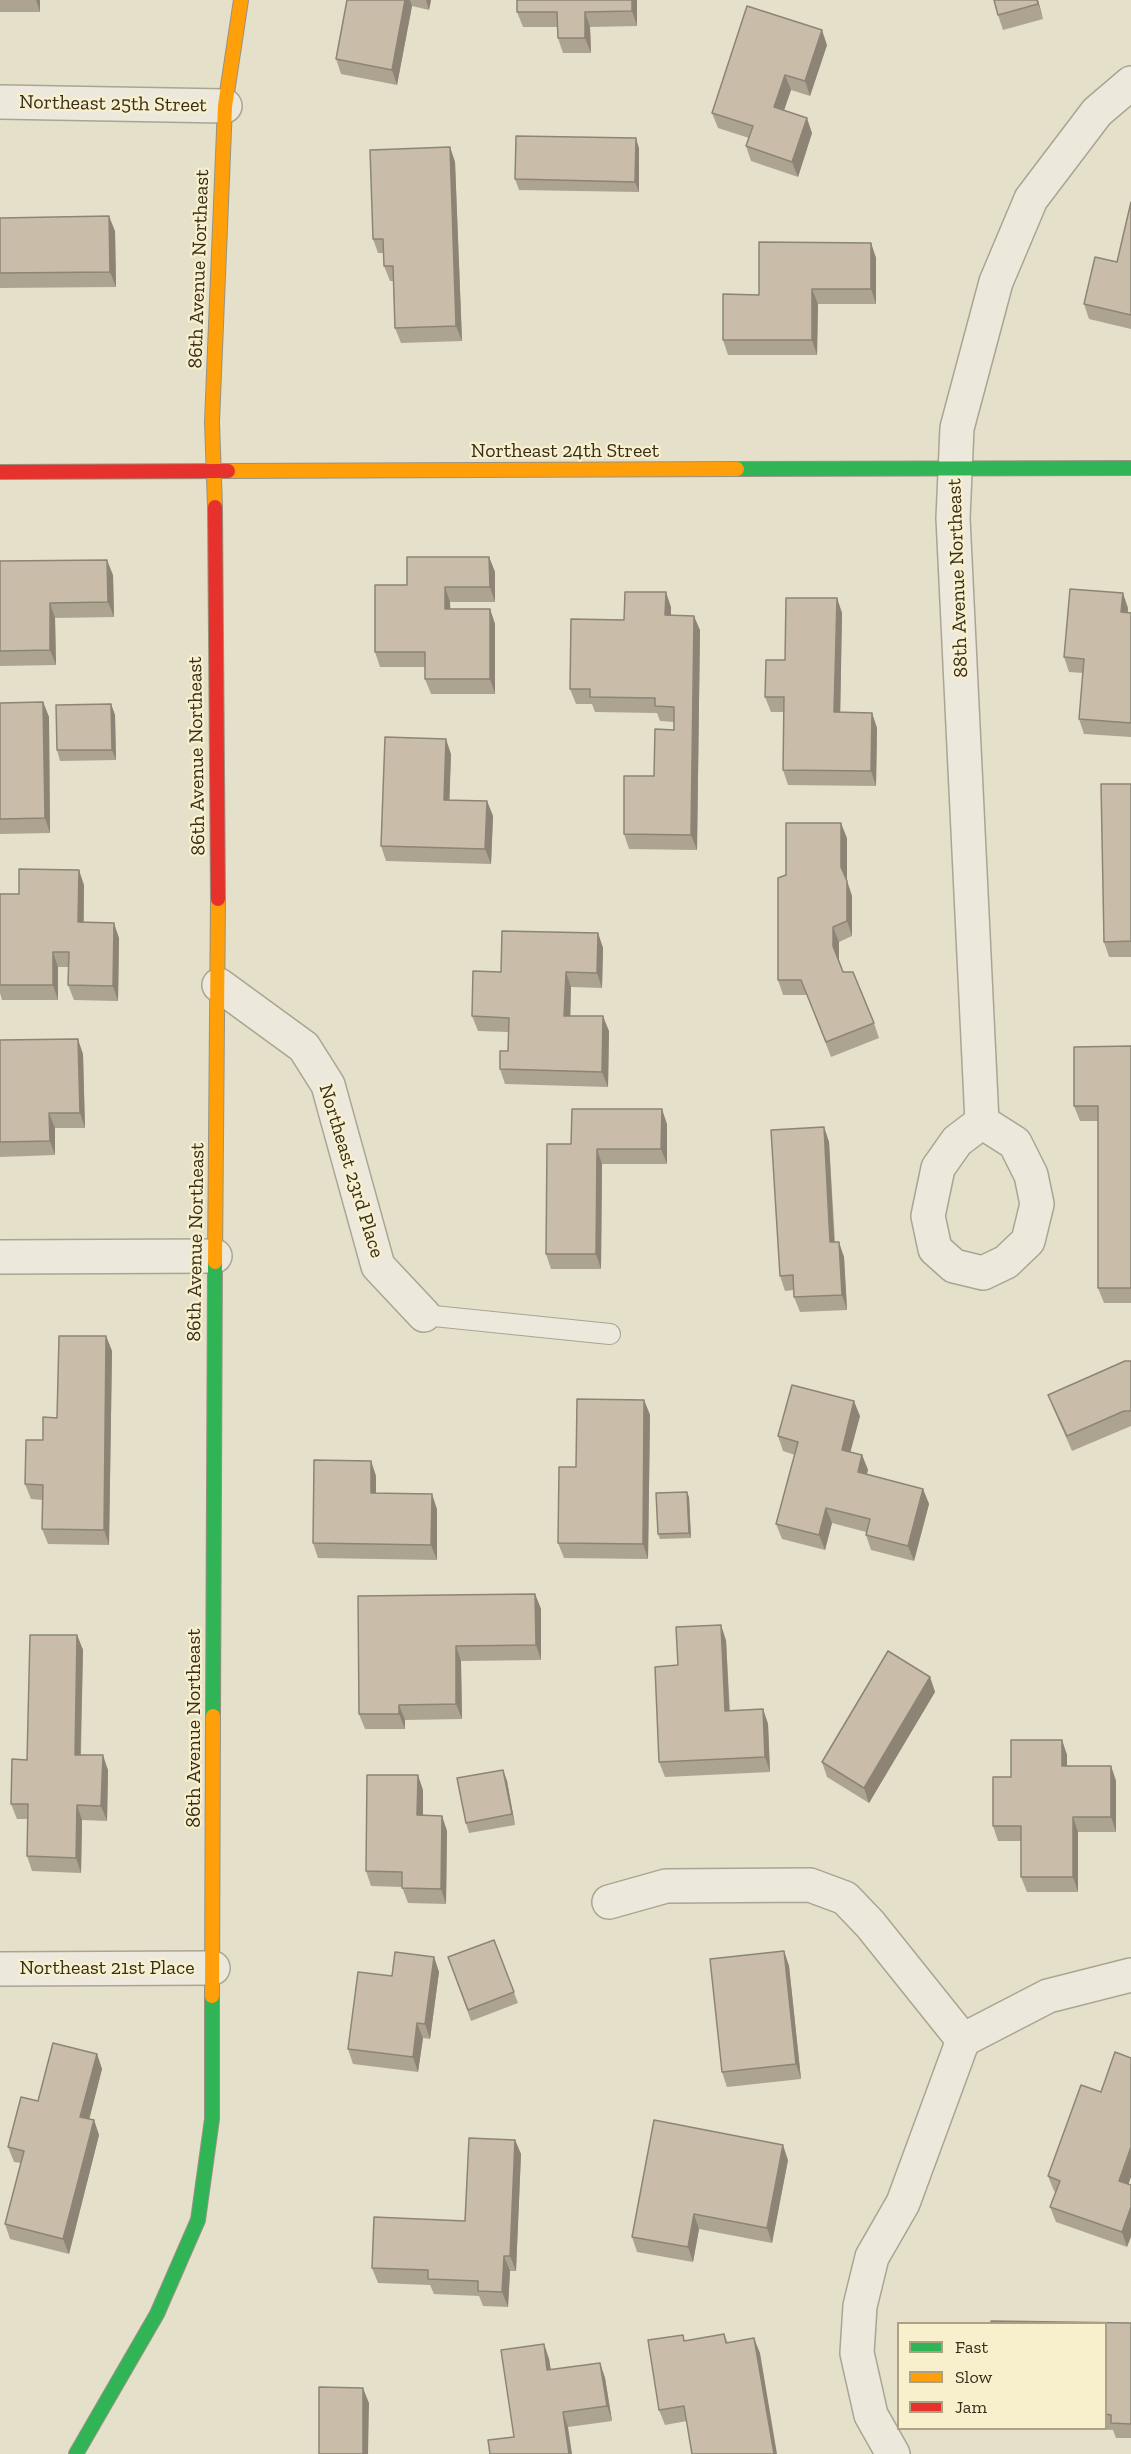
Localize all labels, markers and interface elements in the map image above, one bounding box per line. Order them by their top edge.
street label: Northeast 25th Street [19,90,207,118]
street label: 86th Avenue Northeast [184,169,214,369]
street label: Northeast 24th Street [471,439,659,463]
street label: 88th Avenue Northeast [943,478,973,678]
street label: 86th Avenue Northeast [183,656,211,856]
street label: Northeast 23rd Place [313,1081,389,1261]
street label: 86th Avenue Northeast [182,1142,210,1342]
street label: 86th Avenue Northeast [182,1628,206,1828]
street label: Northeast 21st Place [19,1956,195,1980]
legend [897,2322,1107,2430]
text: Fast [955,2336,988,2358]
text: Slow [955,2366,992,2388]
text: Jam [955,2396,987,2418]

